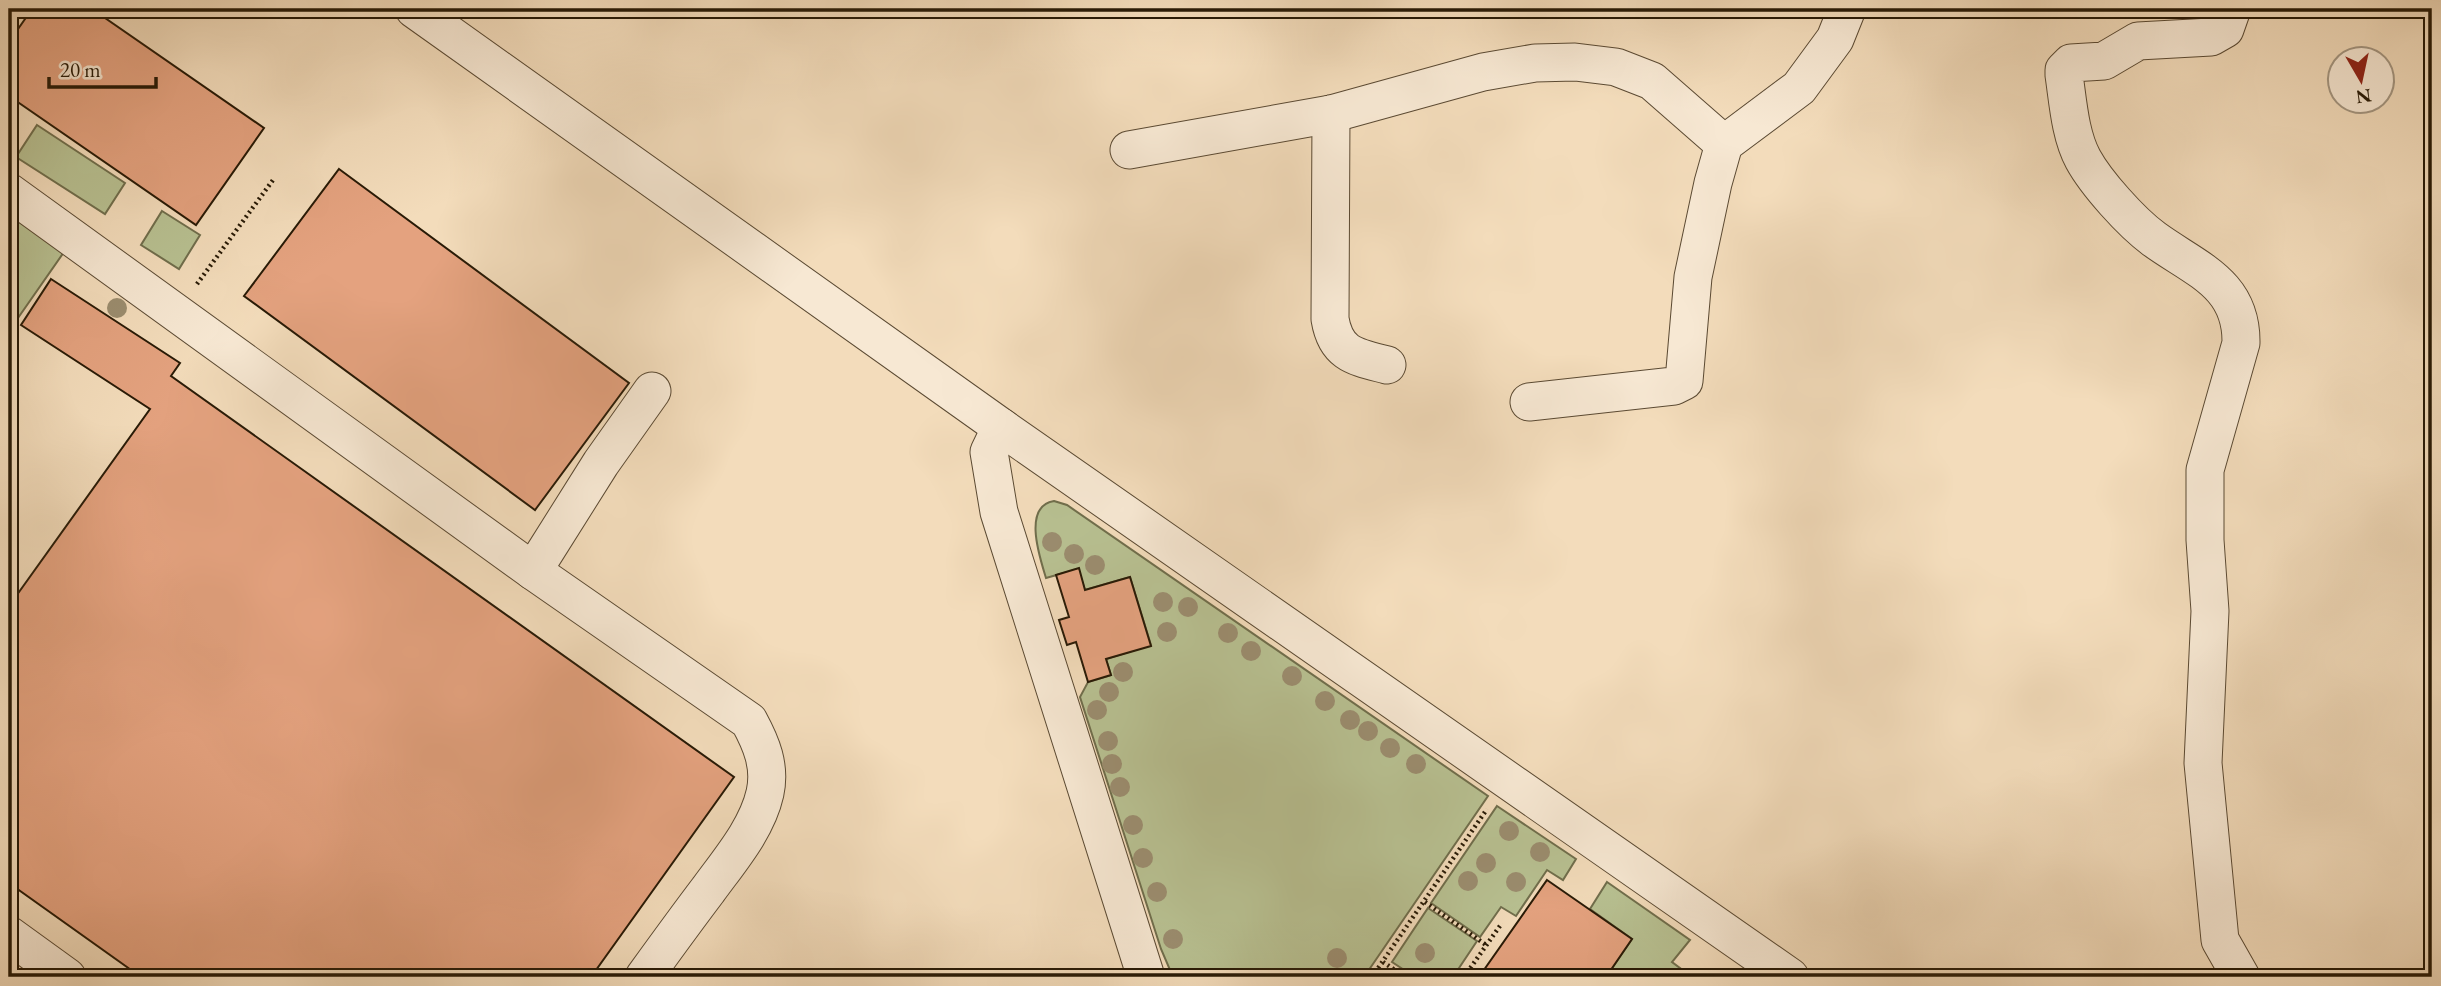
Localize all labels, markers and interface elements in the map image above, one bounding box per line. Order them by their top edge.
scale bar [49,46,156,90]
north arrow [2326,46,2396,116]
text: 20 m [60,56,101,83]
text: N [2353,83,2373,110]

